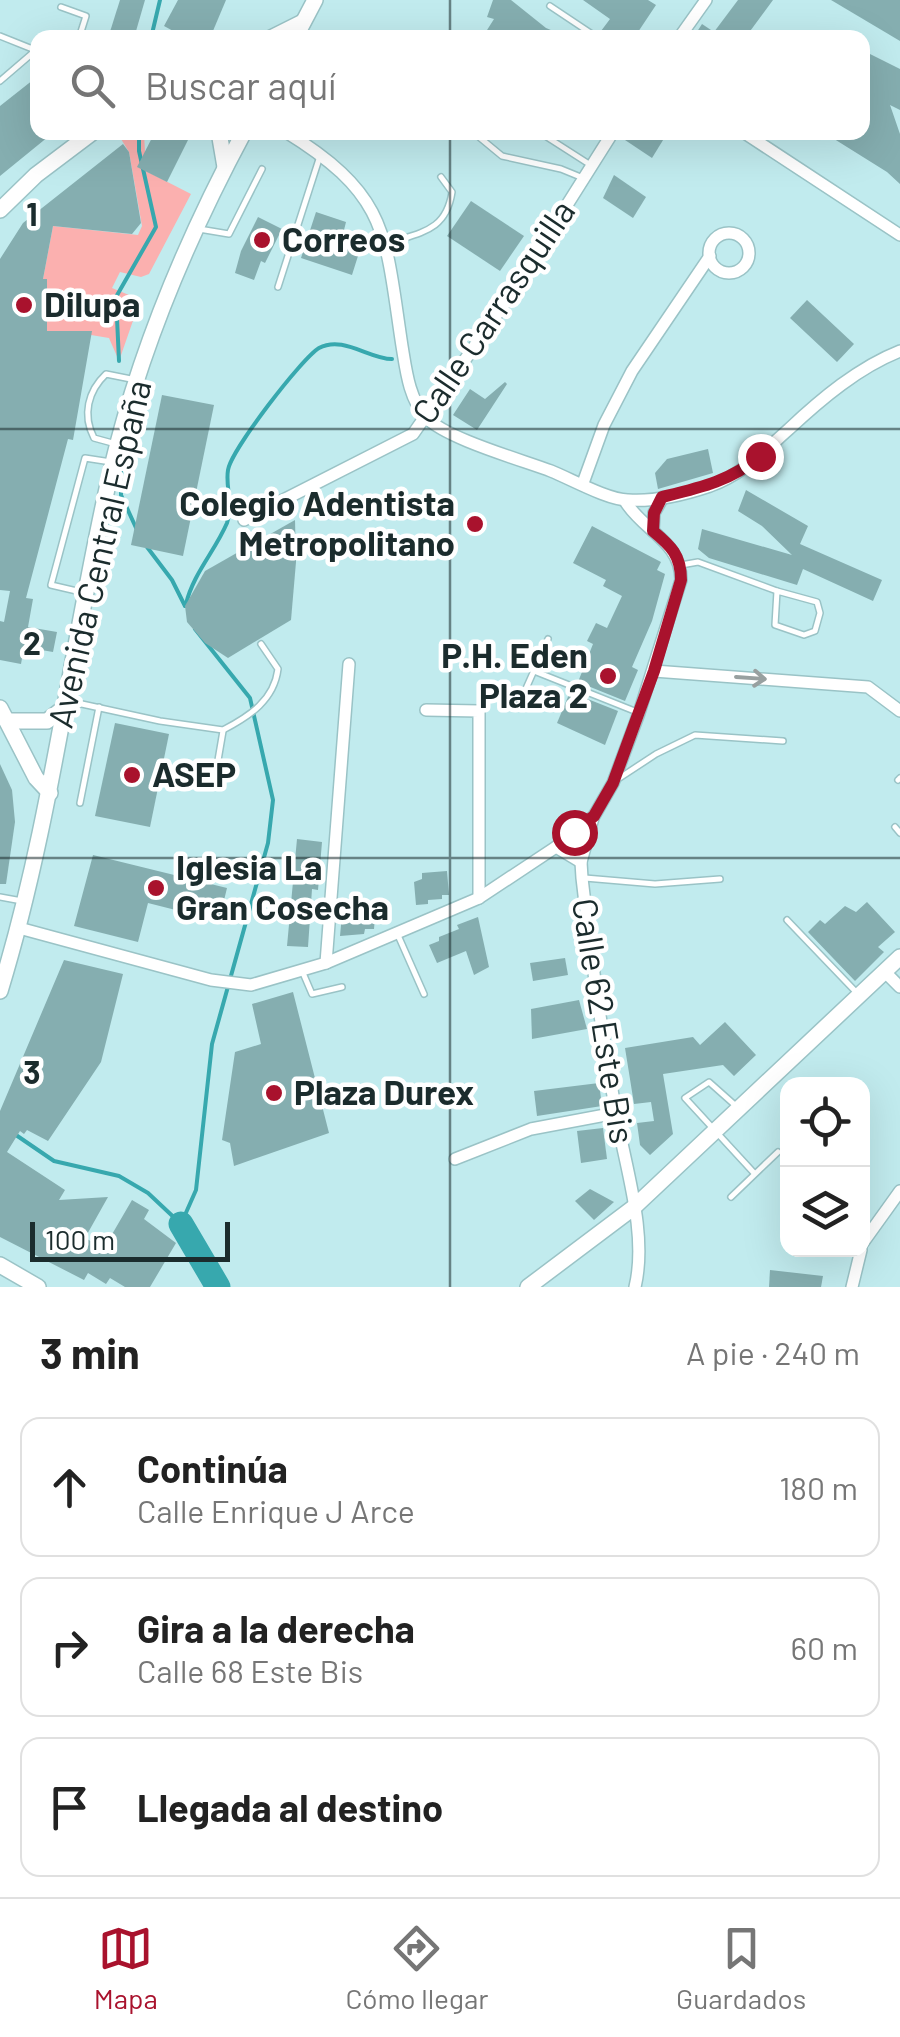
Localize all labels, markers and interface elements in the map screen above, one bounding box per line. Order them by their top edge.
search box [30,30,870,140]
icon: search [65,58,120,113]
text: Buscar aquí [145,62,336,108]
street label: Calle Carrasquilla [402,191,583,431]
text: 1 [26,194,38,232]
place label: Correos [282,217,405,259]
marker: Correos [251,229,273,251]
place label: Dilupa [44,282,141,324]
marker: Dilupa [13,294,35,316]
street label: Avenida Central España [38,375,159,732]
route end [738,434,784,480]
place label: Colegio Adentista Metropolitano [179,481,455,563]
marker: Colegio Adentista Metropolitano [464,513,486,535]
text: 2 [23,623,41,661]
place label: P.H. Eden Plaza 2 [441,633,588,715]
marker: P.H. Eden Plaza 2 [597,665,619,687]
one-way arrow [735,669,767,688]
place label: ASEP [152,752,236,794]
marker: ASEP [121,764,143,786]
route start [552,810,598,856]
place label: Iglesia La Gran Cosecha [176,845,389,927]
marker: Iglesia La Gran Cosecha [145,877,167,899]
street label: Calle 62 Este Bis [565,895,645,1146]
text: 3 [23,1052,41,1090]
place label: Plaza Durex [294,1070,474,1112]
map controls [780,1077,870,1257]
button: locate [780,1077,870,1167]
marker: Plaza Durex [263,1082,285,1104]
button: layers [780,1167,870,1257]
scale bar [30,1217,230,1262]
text: 100 m [45,1222,115,1256]
text: 3 min [40,1327,140,1377]
text: A pie · 240 m [686,1333,860,1371]
text: Continúa [137,1445,288,1491]
icon: ahead [42,1460,97,1515]
text: 180 m [779,1468,858,1506]
text: Calle Enrique J Arce [137,1491,415,1529]
text: Gira a la derecha [137,1605,415,1651]
icon: right [42,1620,97,1675]
text: 60 m [791,1628,858,1666]
text: Calle 68 Este Bis [137,1651,363,1689]
icon: arrive [42,1780,97,1835]
text: Llegada al destino [137,1784,443,1830]
tab: Mapa [94,1921,158,2015]
tab: Cómo llegar [345,1921,489,2015]
tab: Guardados [676,1921,806,2015]

